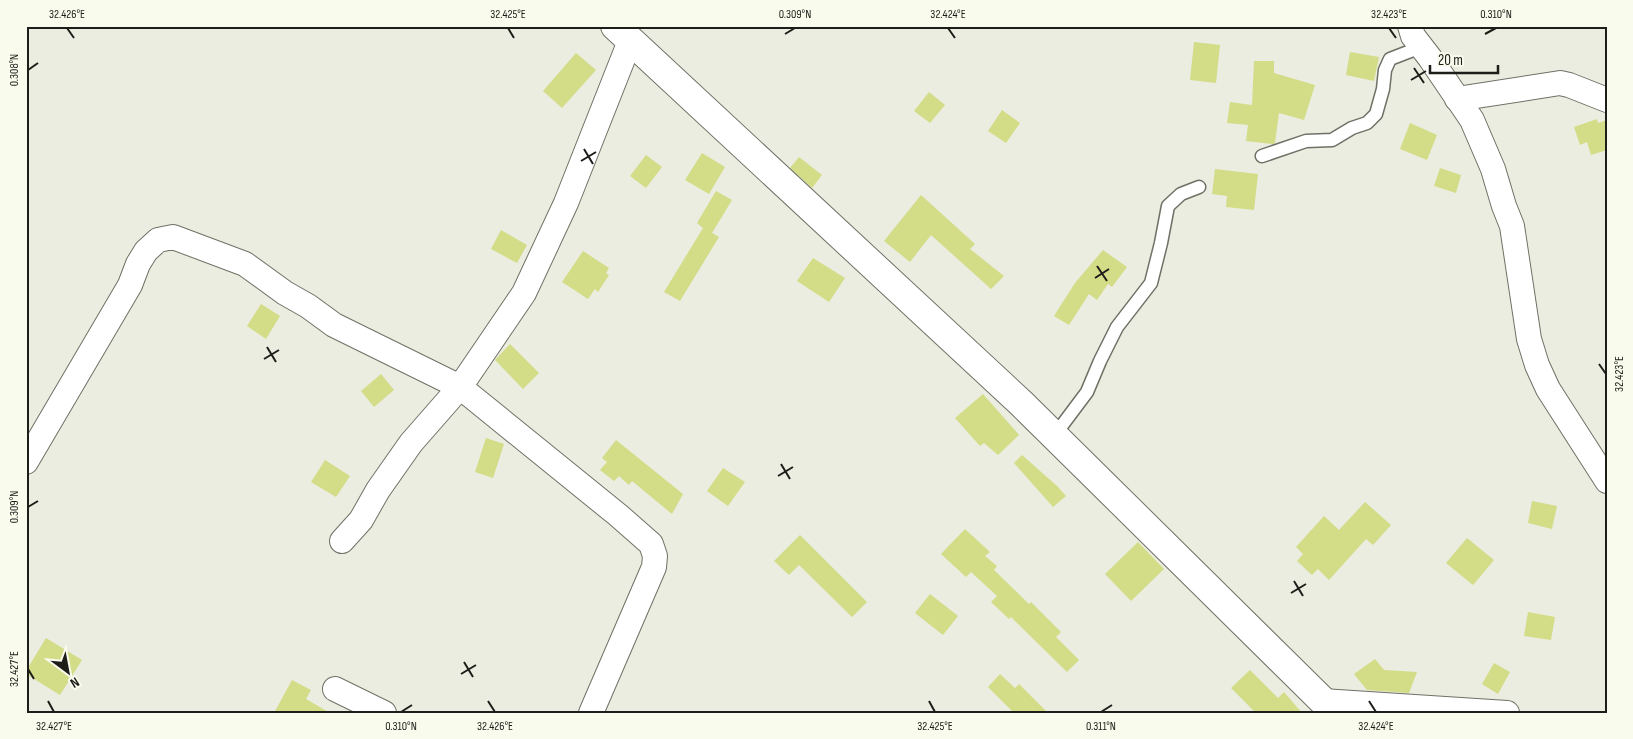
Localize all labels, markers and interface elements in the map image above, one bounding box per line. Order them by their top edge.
text: 32.426°E [49,7,85,22]
text: 32.425°E [490,7,526,22]
text: 0.309°N [779,7,811,22]
text: 32.424°E [930,7,966,22]
text: 32.423°E [1371,7,1407,22]
text: 0.310°N [1480,7,1512,22]
scale bar [1430,42,1498,74]
text: 20 m [1438,51,1463,70]
text: 0.308°N [7,54,22,86]
text: 32.423°E [1612,356,1627,392]
text: 0.309°N [7,491,22,523]
north arrow [42,646,92,696]
text: 32.427°E [7,651,22,687]
text: N [67,673,82,692]
text: 32.427°E [36,719,72,734]
text: 0.310°N [385,719,417,734]
text: 32.426°E [477,719,513,734]
text: 32.425°E [917,719,953,734]
text: 0.311°N [1086,719,1116,734]
text: 32.424°E [1358,719,1394,734]

